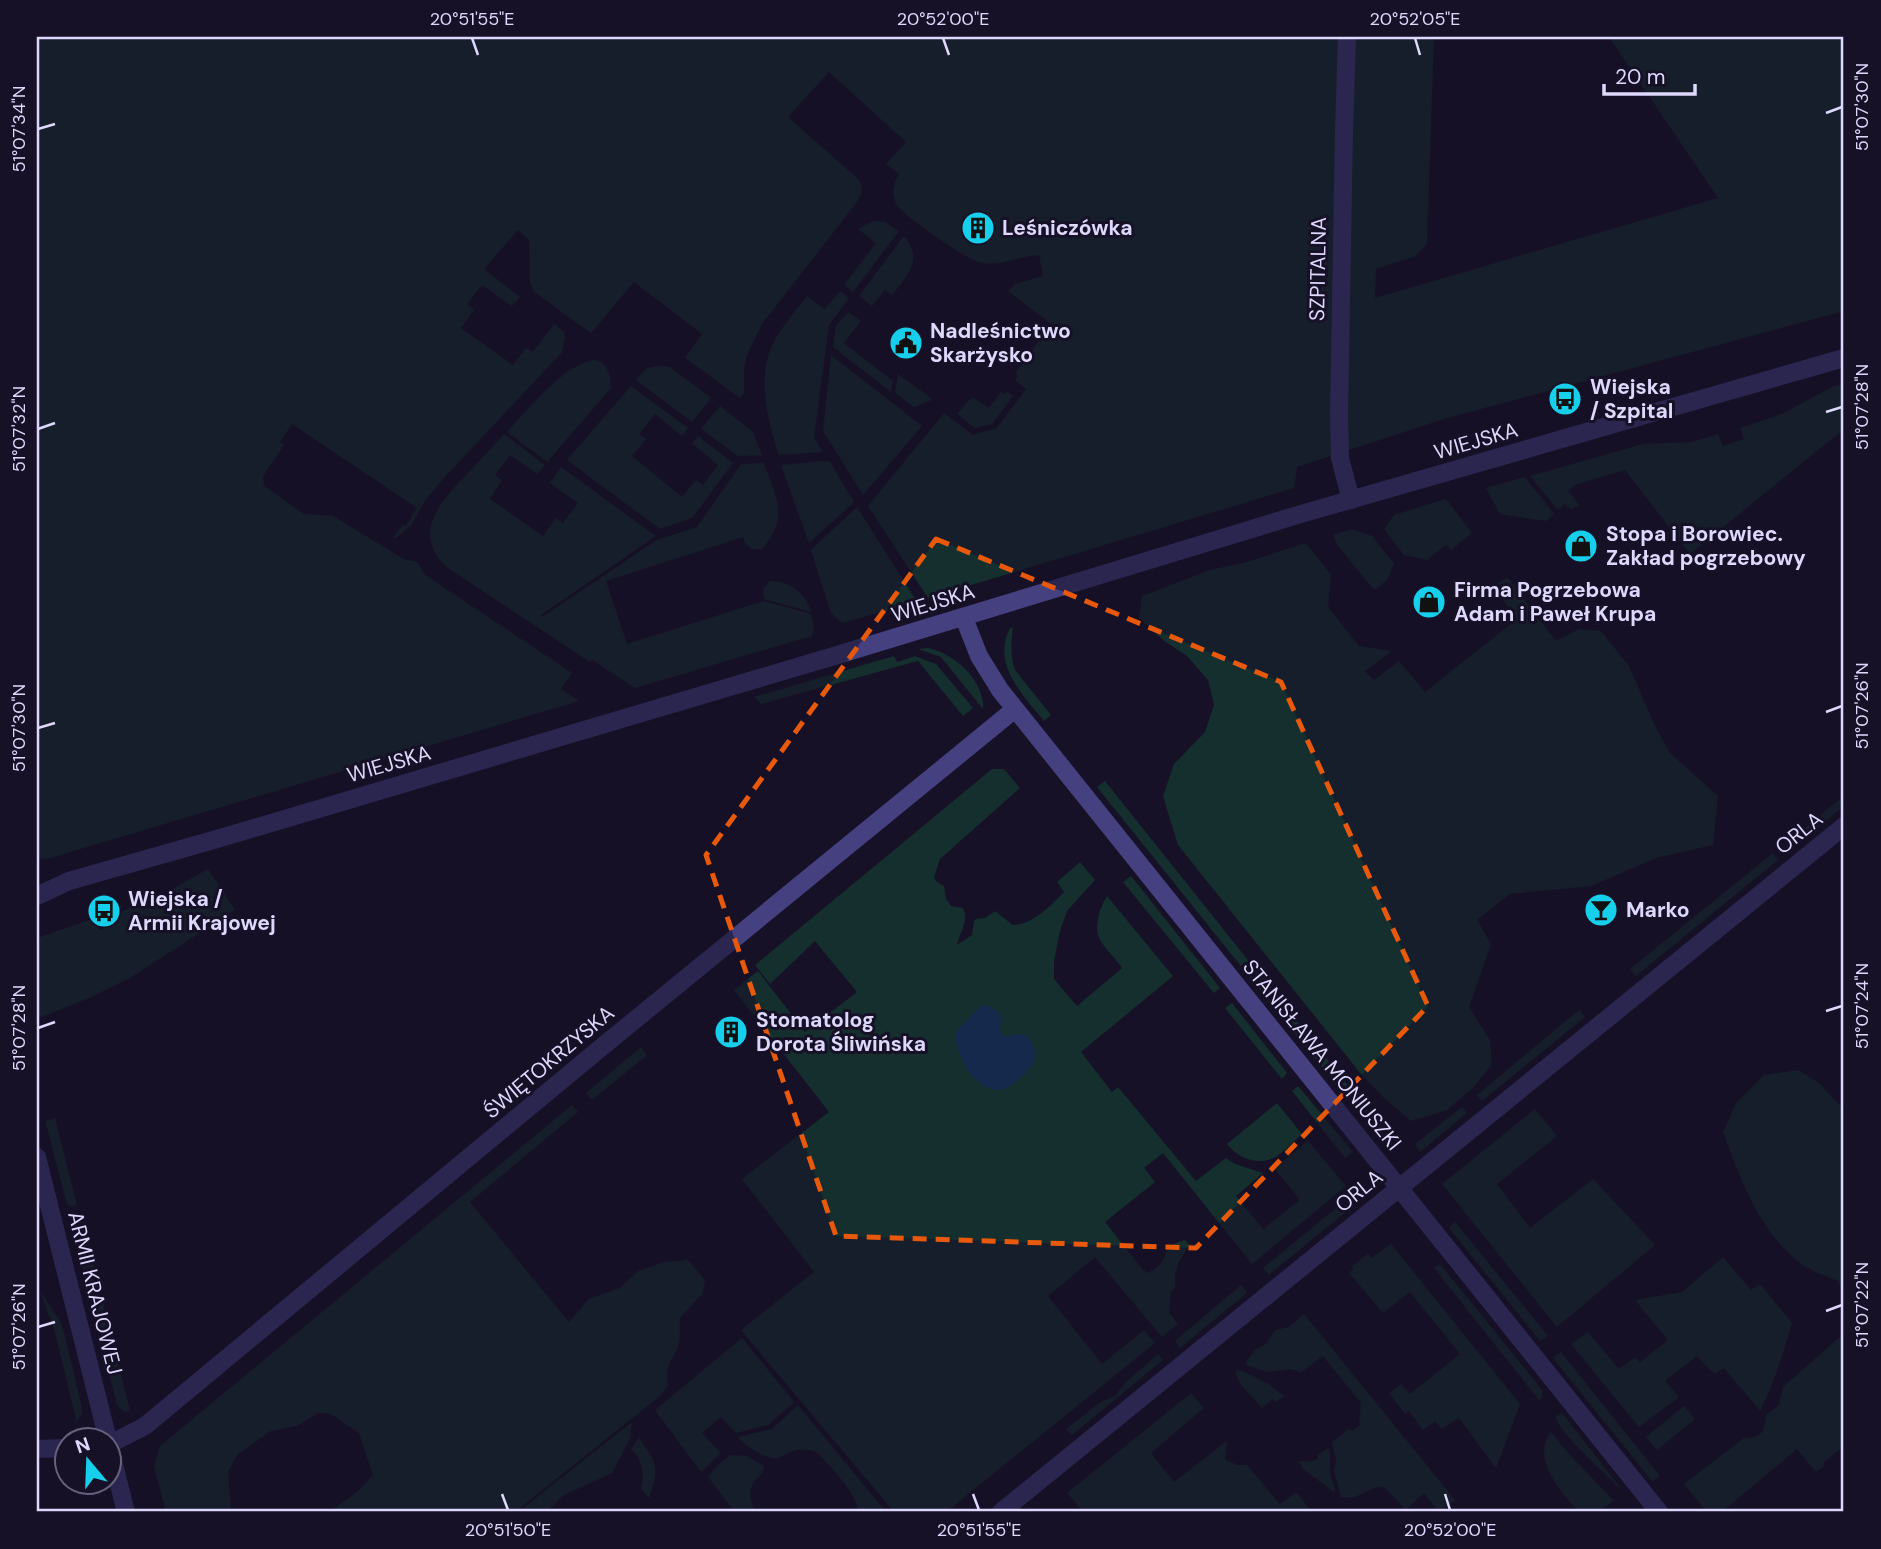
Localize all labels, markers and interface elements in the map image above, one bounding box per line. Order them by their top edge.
text: 20°51'55"E [430,7,514,31]
text: 20°52'00"E [897,7,989,31]
text: 20°52'05"E [1370,7,1460,31]
scale bar [1604,52,1696,96]
text: 20 m [1615,63,1666,91]
text: 51°07'30"N [1850,63,1874,151]
text: 51°07'34"N [7,85,31,173]
building icon: Leśniczówka [959,209,997,247]
place label: Leśniczówka [1002,214,1133,242]
street label: SZPITALNA [1303,217,1333,321]
place label: Nadleśnictwo Skarżysko [930,317,1071,369]
public building icon: Nadleśnictwo Skarżysko [887,324,925,362]
text: 51°07'28"N [1850,364,1874,450]
place label: Wiejska / Szpital [1590,373,1673,425]
bus stop icon: Wiejska / Szpital [1546,380,1584,418]
text: 51°07'32"N [7,386,31,472]
street label: WIEJSKA [1431,416,1521,466]
place label: Stopa i Borowiec. Zakład pogrzebowy [1606,520,1806,572]
shop icon: Stopa i Borowiec. Zakład pogrzebowy [1562,527,1600,565]
place label: Firma Pogrzebowa Adam i Paweł Krupa [1454,576,1656,628]
street label: WIEJSKA [888,577,978,629]
shop icon: Firma Pogrzebowa Adam i Paweł Krupa [1410,583,1448,621]
text: 51°07'26"N [1850,662,1874,750]
text: 51°07'30"N [7,684,31,772]
street label: WIEJSKA [344,739,434,789]
street label: ORLA [1769,805,1829,861]
place label: Wiejska / Armii Krajowej [128,885,276,937]
bar icon: Marko [1582,891,1620,929]
bus stop icon: Wiejska / Armii Krajowej [85,892,123,930]
place label: Marko [1626,896,1690,924]
street label: STANISŁAWA MONIUSZKI [1236,954,1408,1156]
text: 51°07'24"N [1850,963,1874,1049]
text: 51°07'28"N [7,985,31,1071]
street label: ŚWIĘTOKRZYSKA [478,999,620,1125]
place label: Stomatolog Dorota Śliwińska [756,1006,926,1058]
building icon: Stomatolog Dorota Śliwińska [712,1013,750,1051]
street label: ORLA [1329,1163,1389,1219]
street label: ARMII KRAJOWEJ [61,1209,129,1377]
text: 51°07'22"N [1850,1262,1874,1348]
text: 51°07'26"N [7,1283,31,1371]
north arrow [52,1426,122,1496]
text: N [72,1431,93,1459]
text: 20°51'50"E [465,1518,551,1542]
text: 20°51'55"E [937,1518,1021,1542]
text: 20°52'00"E [1404,1518,1496,1542]

